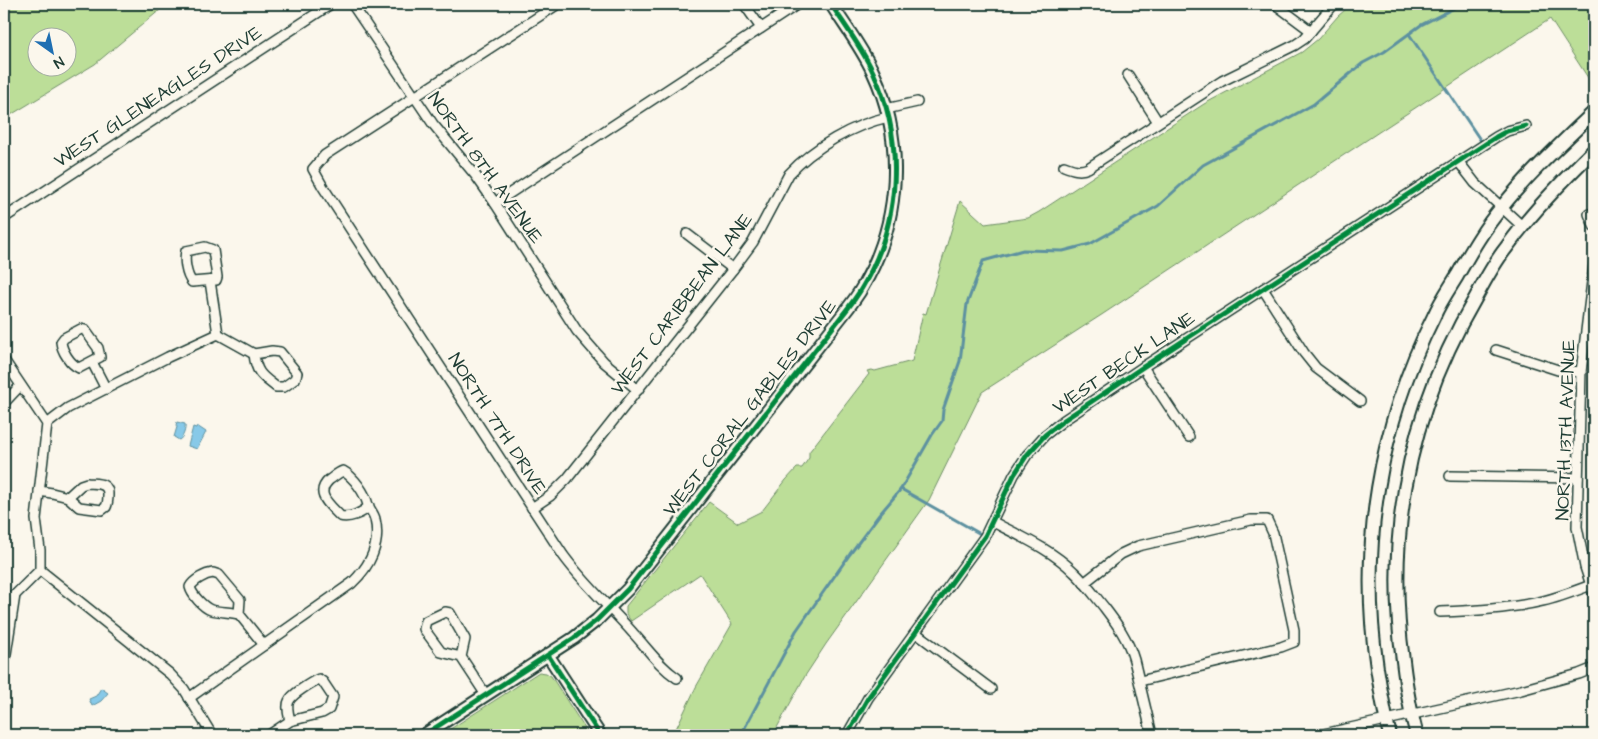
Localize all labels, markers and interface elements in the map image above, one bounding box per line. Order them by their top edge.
street label: WEST GLENEAGLES DRIVE [50,21,266,173]
north arrow [28,28,78,78]
street label: NORTH 8TH AVENUE [421,87,549,249]
street label: WEST CARIBBEAN LANE [605,208,759,400]
street label: WEST CORAL GABLES DRIVE [657,294,843,522]
street label: WEST BECK LANE [1047,305,1201,421]
street label: NORTH 13TH AVENUE [1549,339,1583,521]
street label: NORTH 7TH DRIVE [441,348,553,500]

